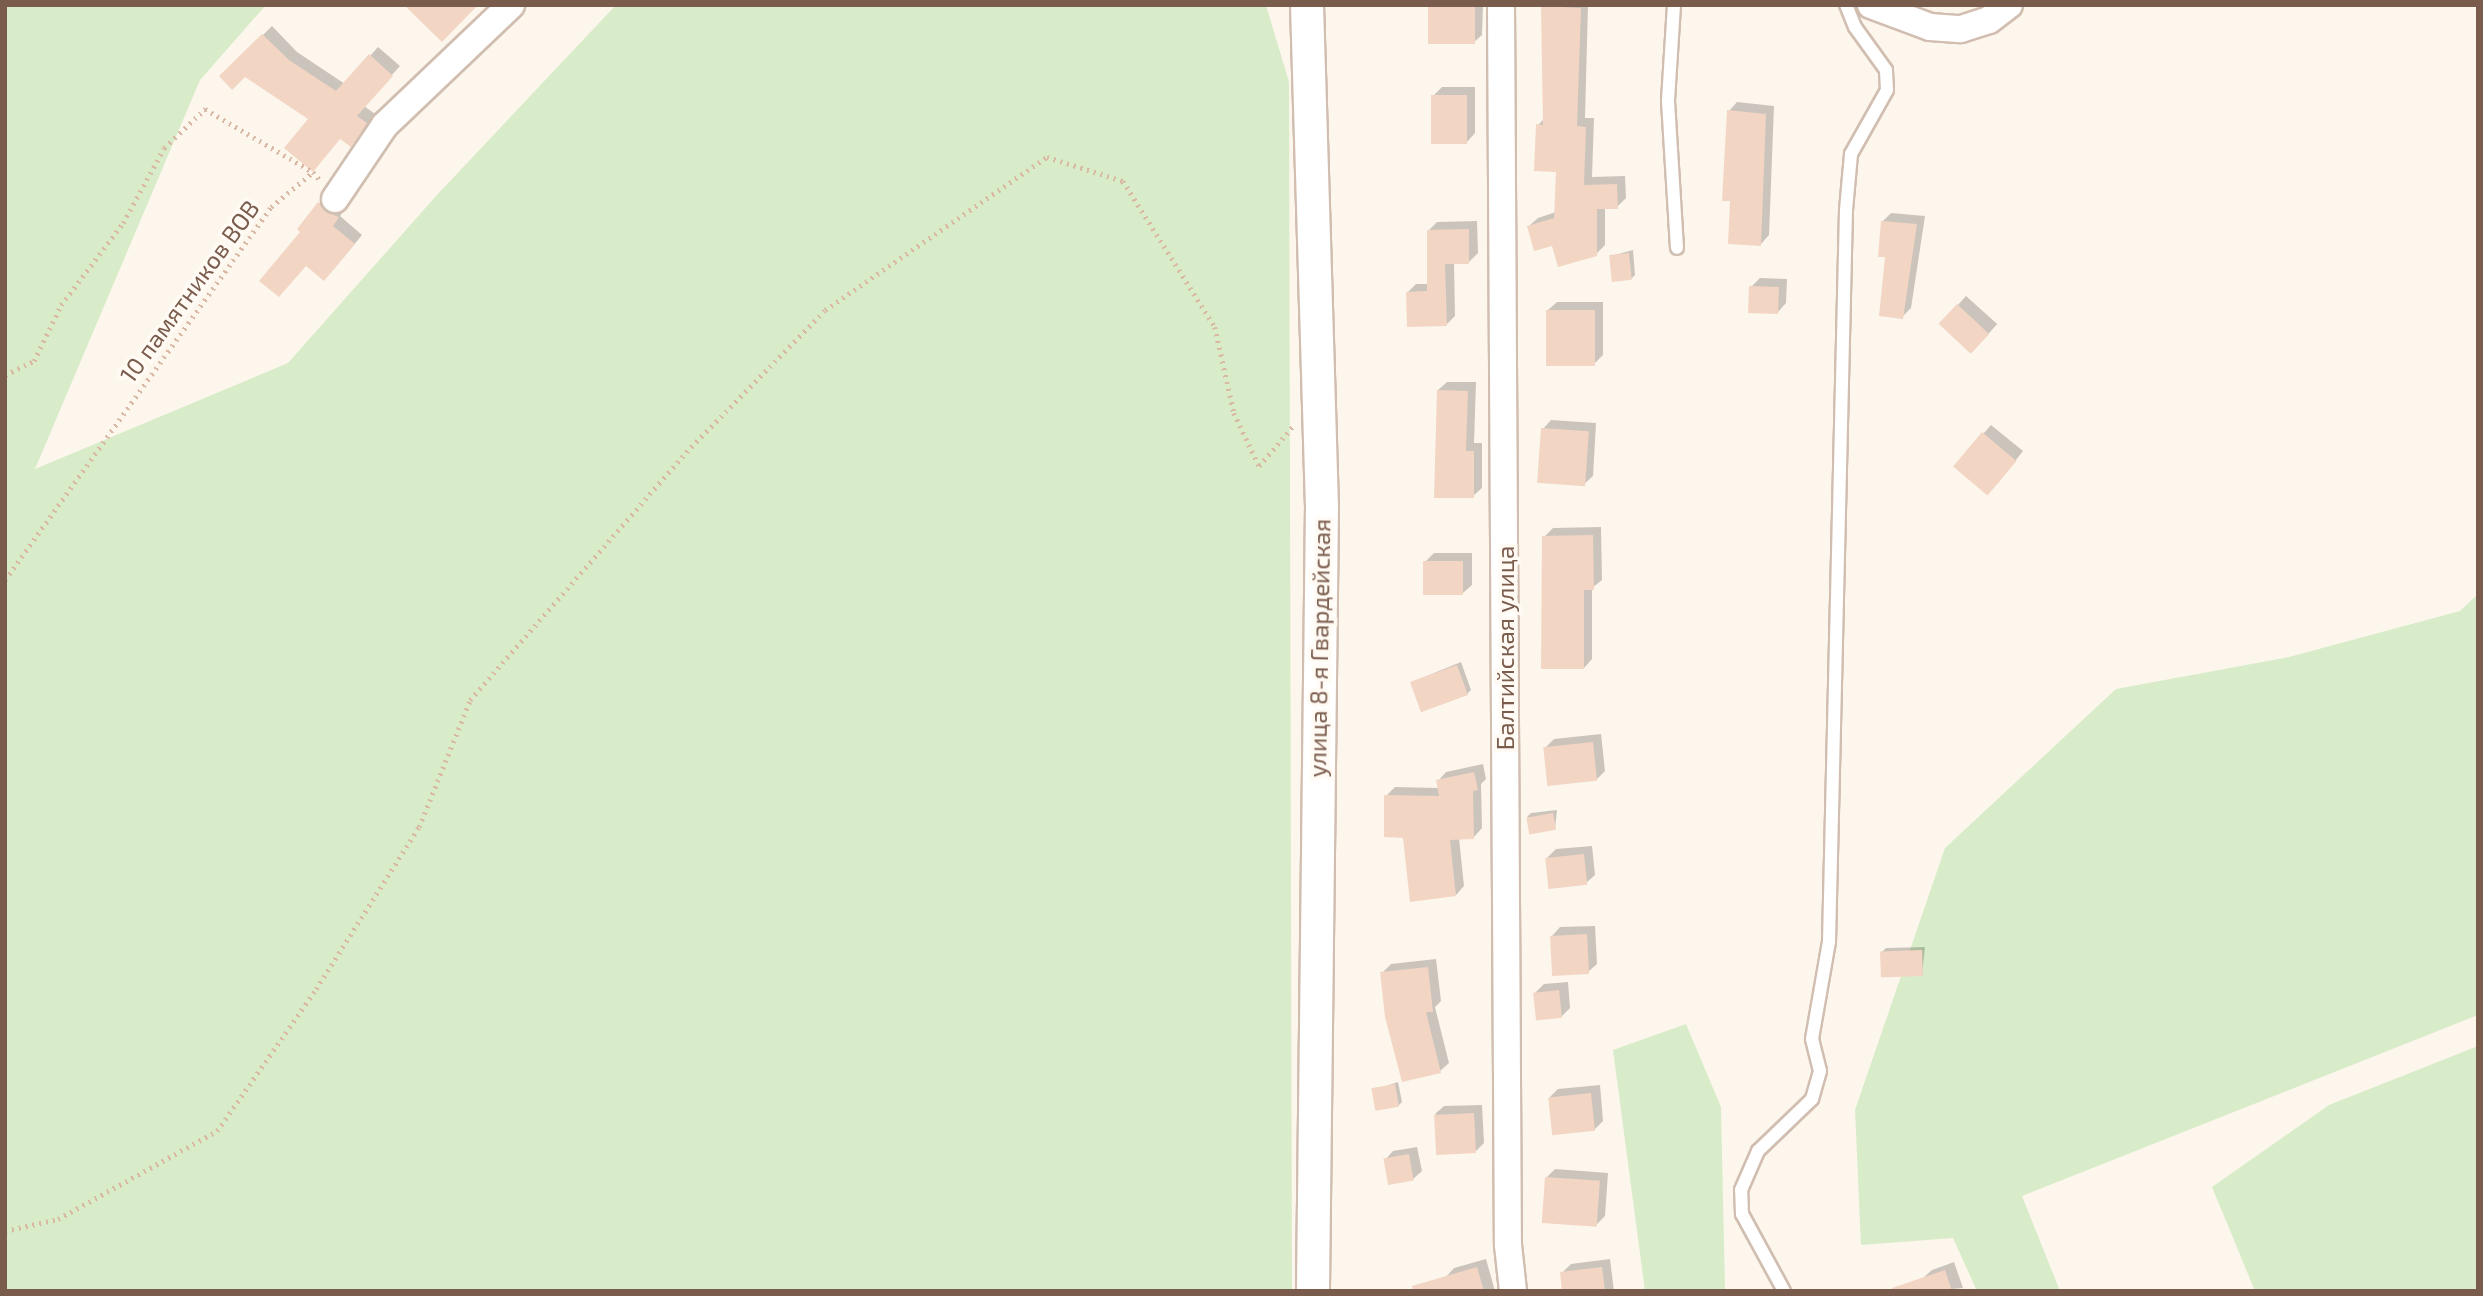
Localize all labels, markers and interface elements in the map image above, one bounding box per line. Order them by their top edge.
street label: 10 памятников ВОВ [113,194,265,388]
street label: улица 8-я Гвардейская [1302,518,1336,778]
street label: Балтийская улица [1491,546,1519,750]

